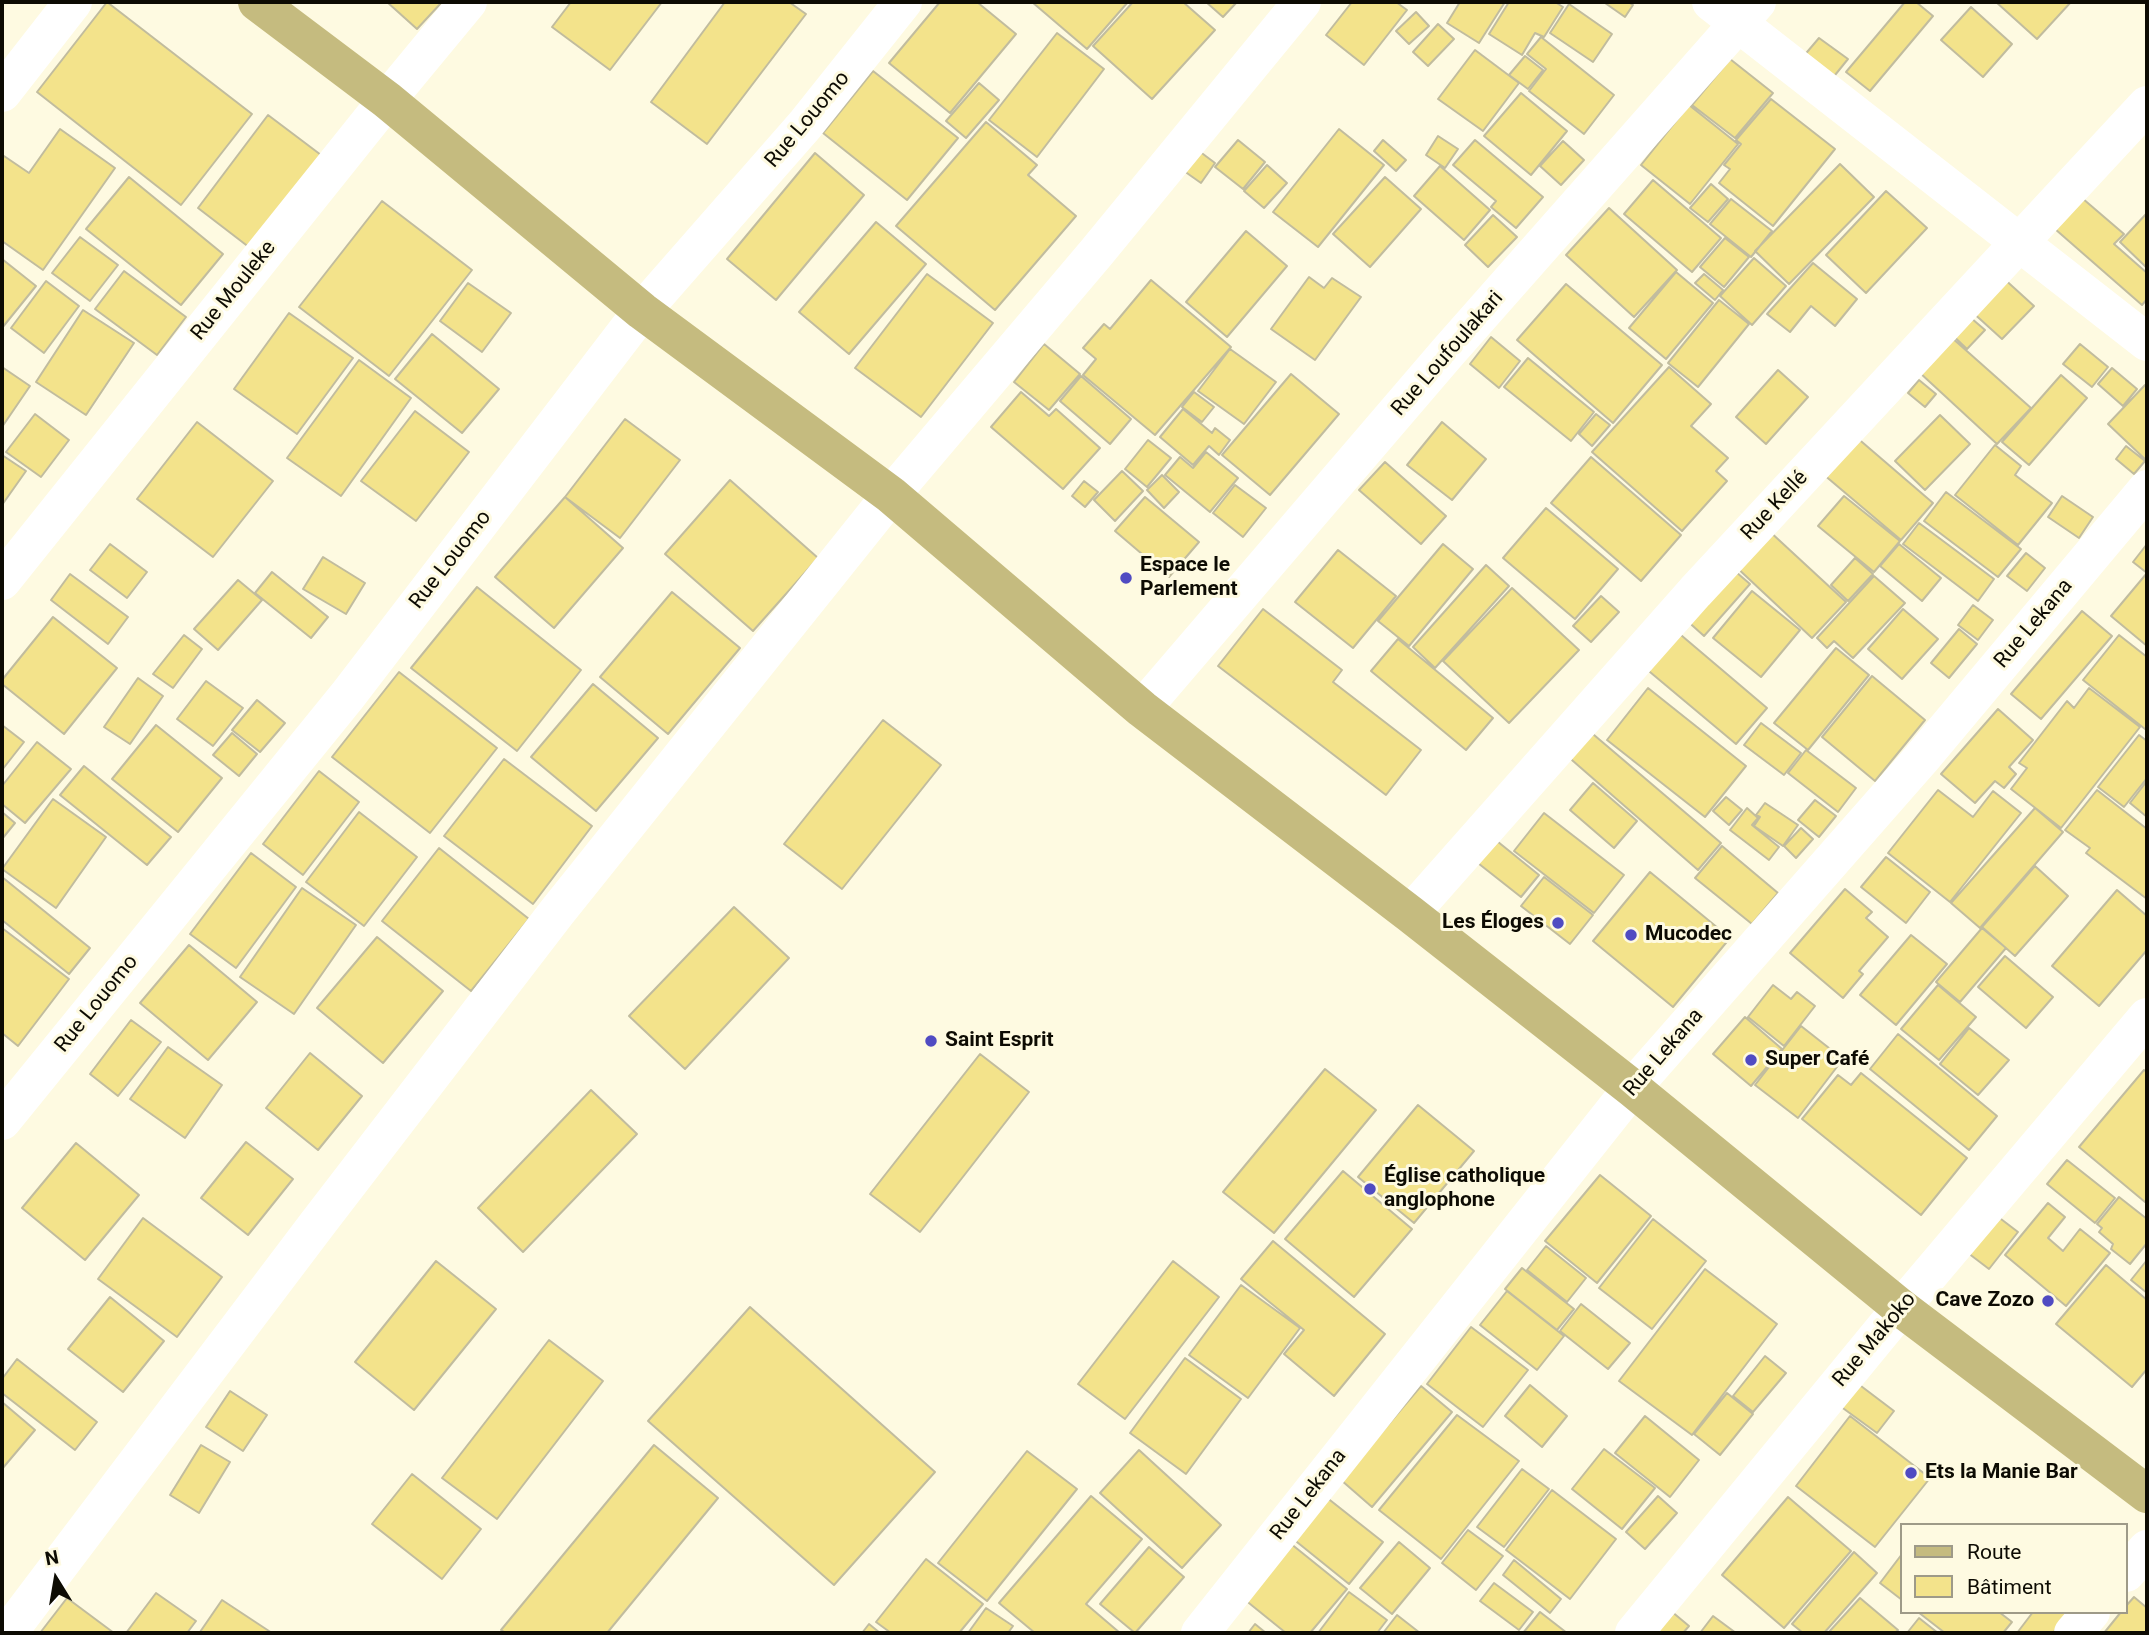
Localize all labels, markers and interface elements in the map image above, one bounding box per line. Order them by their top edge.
street label: Rue Louomo [760,67,856,173]
street label: Rue Mouleke [186,236,282,346]
street label: Rue Loufoulakari [1387,286,1509,422]
street label: Rue Kellé [1736,466,1814,546]
street label: Rue Louomo [405,506,497,614]
place label: Espace le Parlement [1140,553,1238,603]
marker: Espace le Parlement [1118,570,1134,586]
street label: Rue Lekana [1990,574,2078,674]
place label: Les Éloges [1442,910,1544,936]
marker: Les Éloges [1550,915,1566,931]
place label: Mucodec [1645,922,1732,948]
marker: Mucodec [1623,927,1639,943]
street label: Rue Louomo [50,950,144,1058]
street label: Rue Lekana [1619,1004,1709,1102]
place label: Saint Esprit [945,1028,1054,1054]
marker: Saint Esprit [923,1033,939,1049]
place label: Super Café [1765,1047,1869,1073]
marker: Super Café [1743,1052,1759,1068]
place label: Église catholique anglophone [1384,1164,1545,1214]
marker: Église catholique anglophone [1362,1181,1378,1197]
street label: Rue Makoko [1828,1288,1922,1392]
place label: Cave Zozo [1936,1288,2034,1314]
marker: Cave Zozo [2040,1293,2056,1309]
street label: Rue Lekana [1266,1445,1352,1545]
place label: Ets la Manie Bar [1925,1460,2078,1486]
marker: Ets la Manie Bar [1903,1465,1919,1481]
legend [1900,1523,2128,1614]
text: Route [1967,1540,2022,1564]
north arrow [21,1544,91,1614]
text: N [43,1545,61,1570]
text: Bâtiment [1967,1575,2052,1599]

